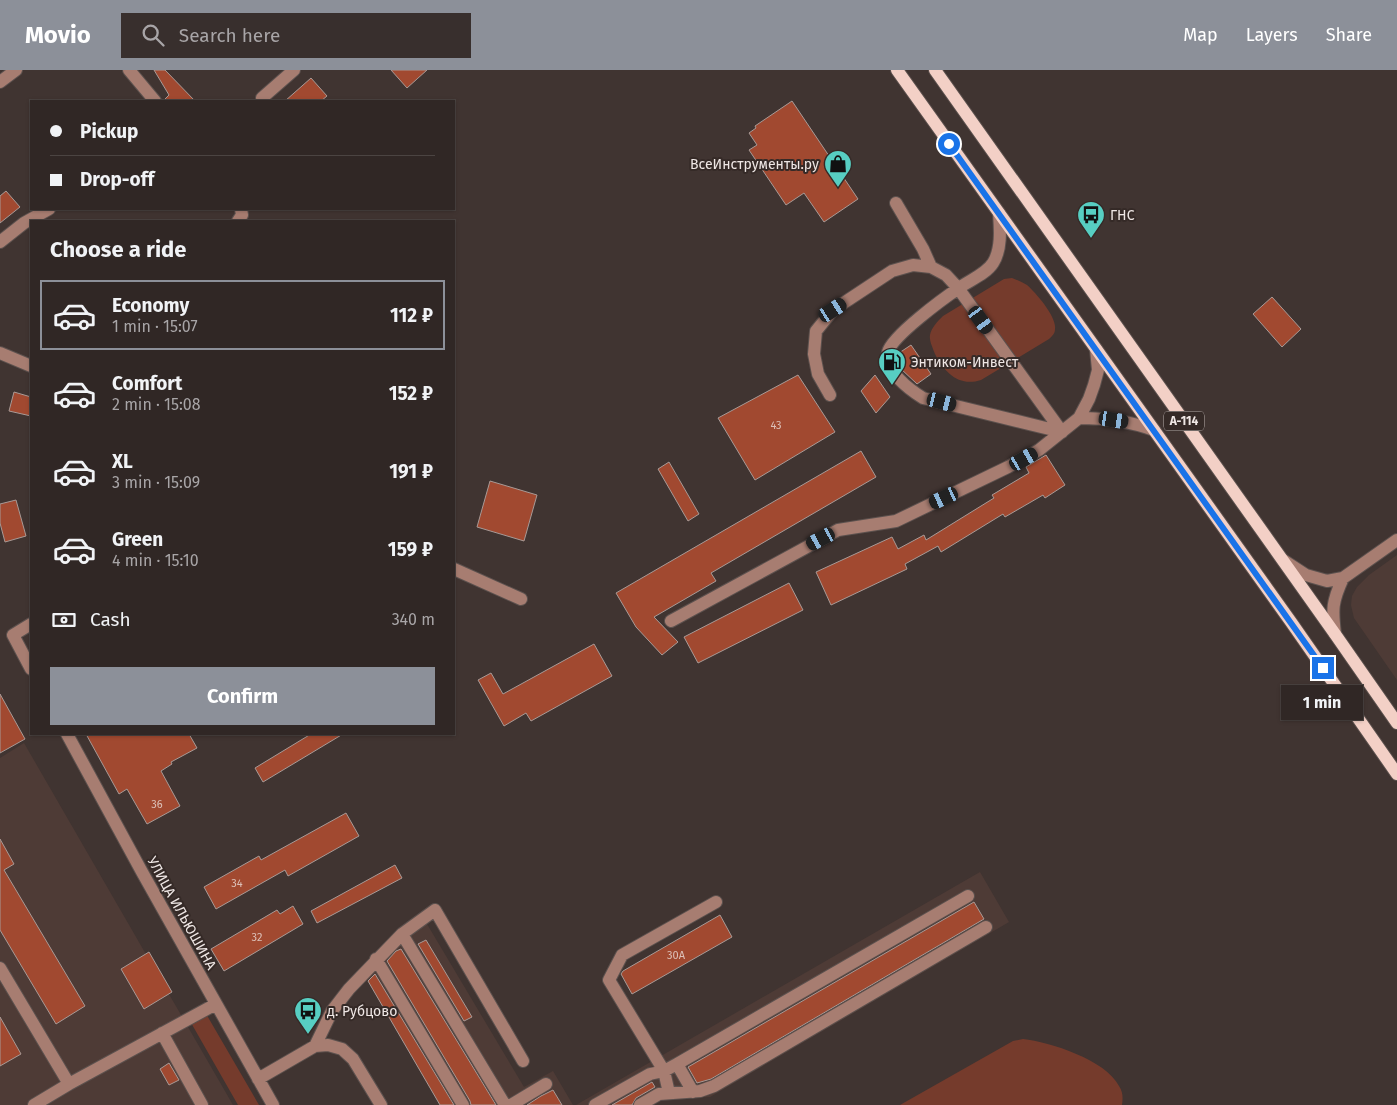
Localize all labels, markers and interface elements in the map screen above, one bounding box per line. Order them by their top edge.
search box [121,13,471,58]
text: Movio [25,21,91,49]
icon: search [139,21,167,49]
text: Search here [179,24,280,47]
text: Map [1183,24,1218,46]
text: Layers [1246,24,1298,46]
text: Share [1326,24,1372,46]
text: Pickup [80,120,138,143]
route start [938,133,960,155]
shop icon: ВсеИнструменты.ру [823,149,853,188]
place label: ВсеИнструменты.ру [690,156,819,173]
text: Drop-off [80,168,154,191]
bus stop icon: ГНС [1076,200,1106,239]
place label: ГНС [1110,207,1135,224]
text: Choose a ride [50,236,186,263]
icon: car [52,293,97,338]
text: Economy [112,294,189,317]
car [816,296,849,324]
car [966,303,995,337]
text: 112 ₽ [390,304,433,327]
text: 1 min · 15:07 [112,317,198,336]
fuel station icon: Энтиком-Инвест [877,347,907,386]
place label: Энтиком-Инвест [911,354,1019,371]
icon: car [52,371,97,416]
text: Comfort [112,372,182,395]
text: 152 ₽ [389,382,433,405]
car [925,391,958,413]
text: 2 min · 15:08 [112,395,201,414]
car [1098,410,1129,430]
road number: А-114 [1164,412,1204,431]
house number: 43 [770,419,782,432]
car [1007,445,1040,473]
icon: car [52,449,97,494]
text: XL [112,450,133,473]
text: 191 ₽ [389,460,433,483]
text: 3 min · 15:09 [112,473,200,492]
car [927,485,960,511]
car [804,525,837,553]
icon: car [52,527,97,572]
text: Green [112,528,163,551]
text: 159 ₽ [388,538,433,561]
text: 4 min · 15:10 [112,551,199,570]
icon: cash [50,606,78,634]
text: Cash [90,608,131,631]
text: 340 m [392,610,435,629]
route end [1312,657,1334,679]
button: Confirm [50,667,435,725]
callout: 1 min [1282,686,1364,720]
text: 1 min [1303,693,1341,712]
house number: 36 [151,798,163,811]
street label: УЛИЦА ИЛЬЮШИНА [143,854,220,973]
house number: 34 [231,877,243,890]
house number: 32 [252,931,262,944]
house number: 30А [667,949,686,962]
bus stop icon: д. Рубцово [293,996,323,1035]
place label: д. Рубцово [327,1003,397,1020]

